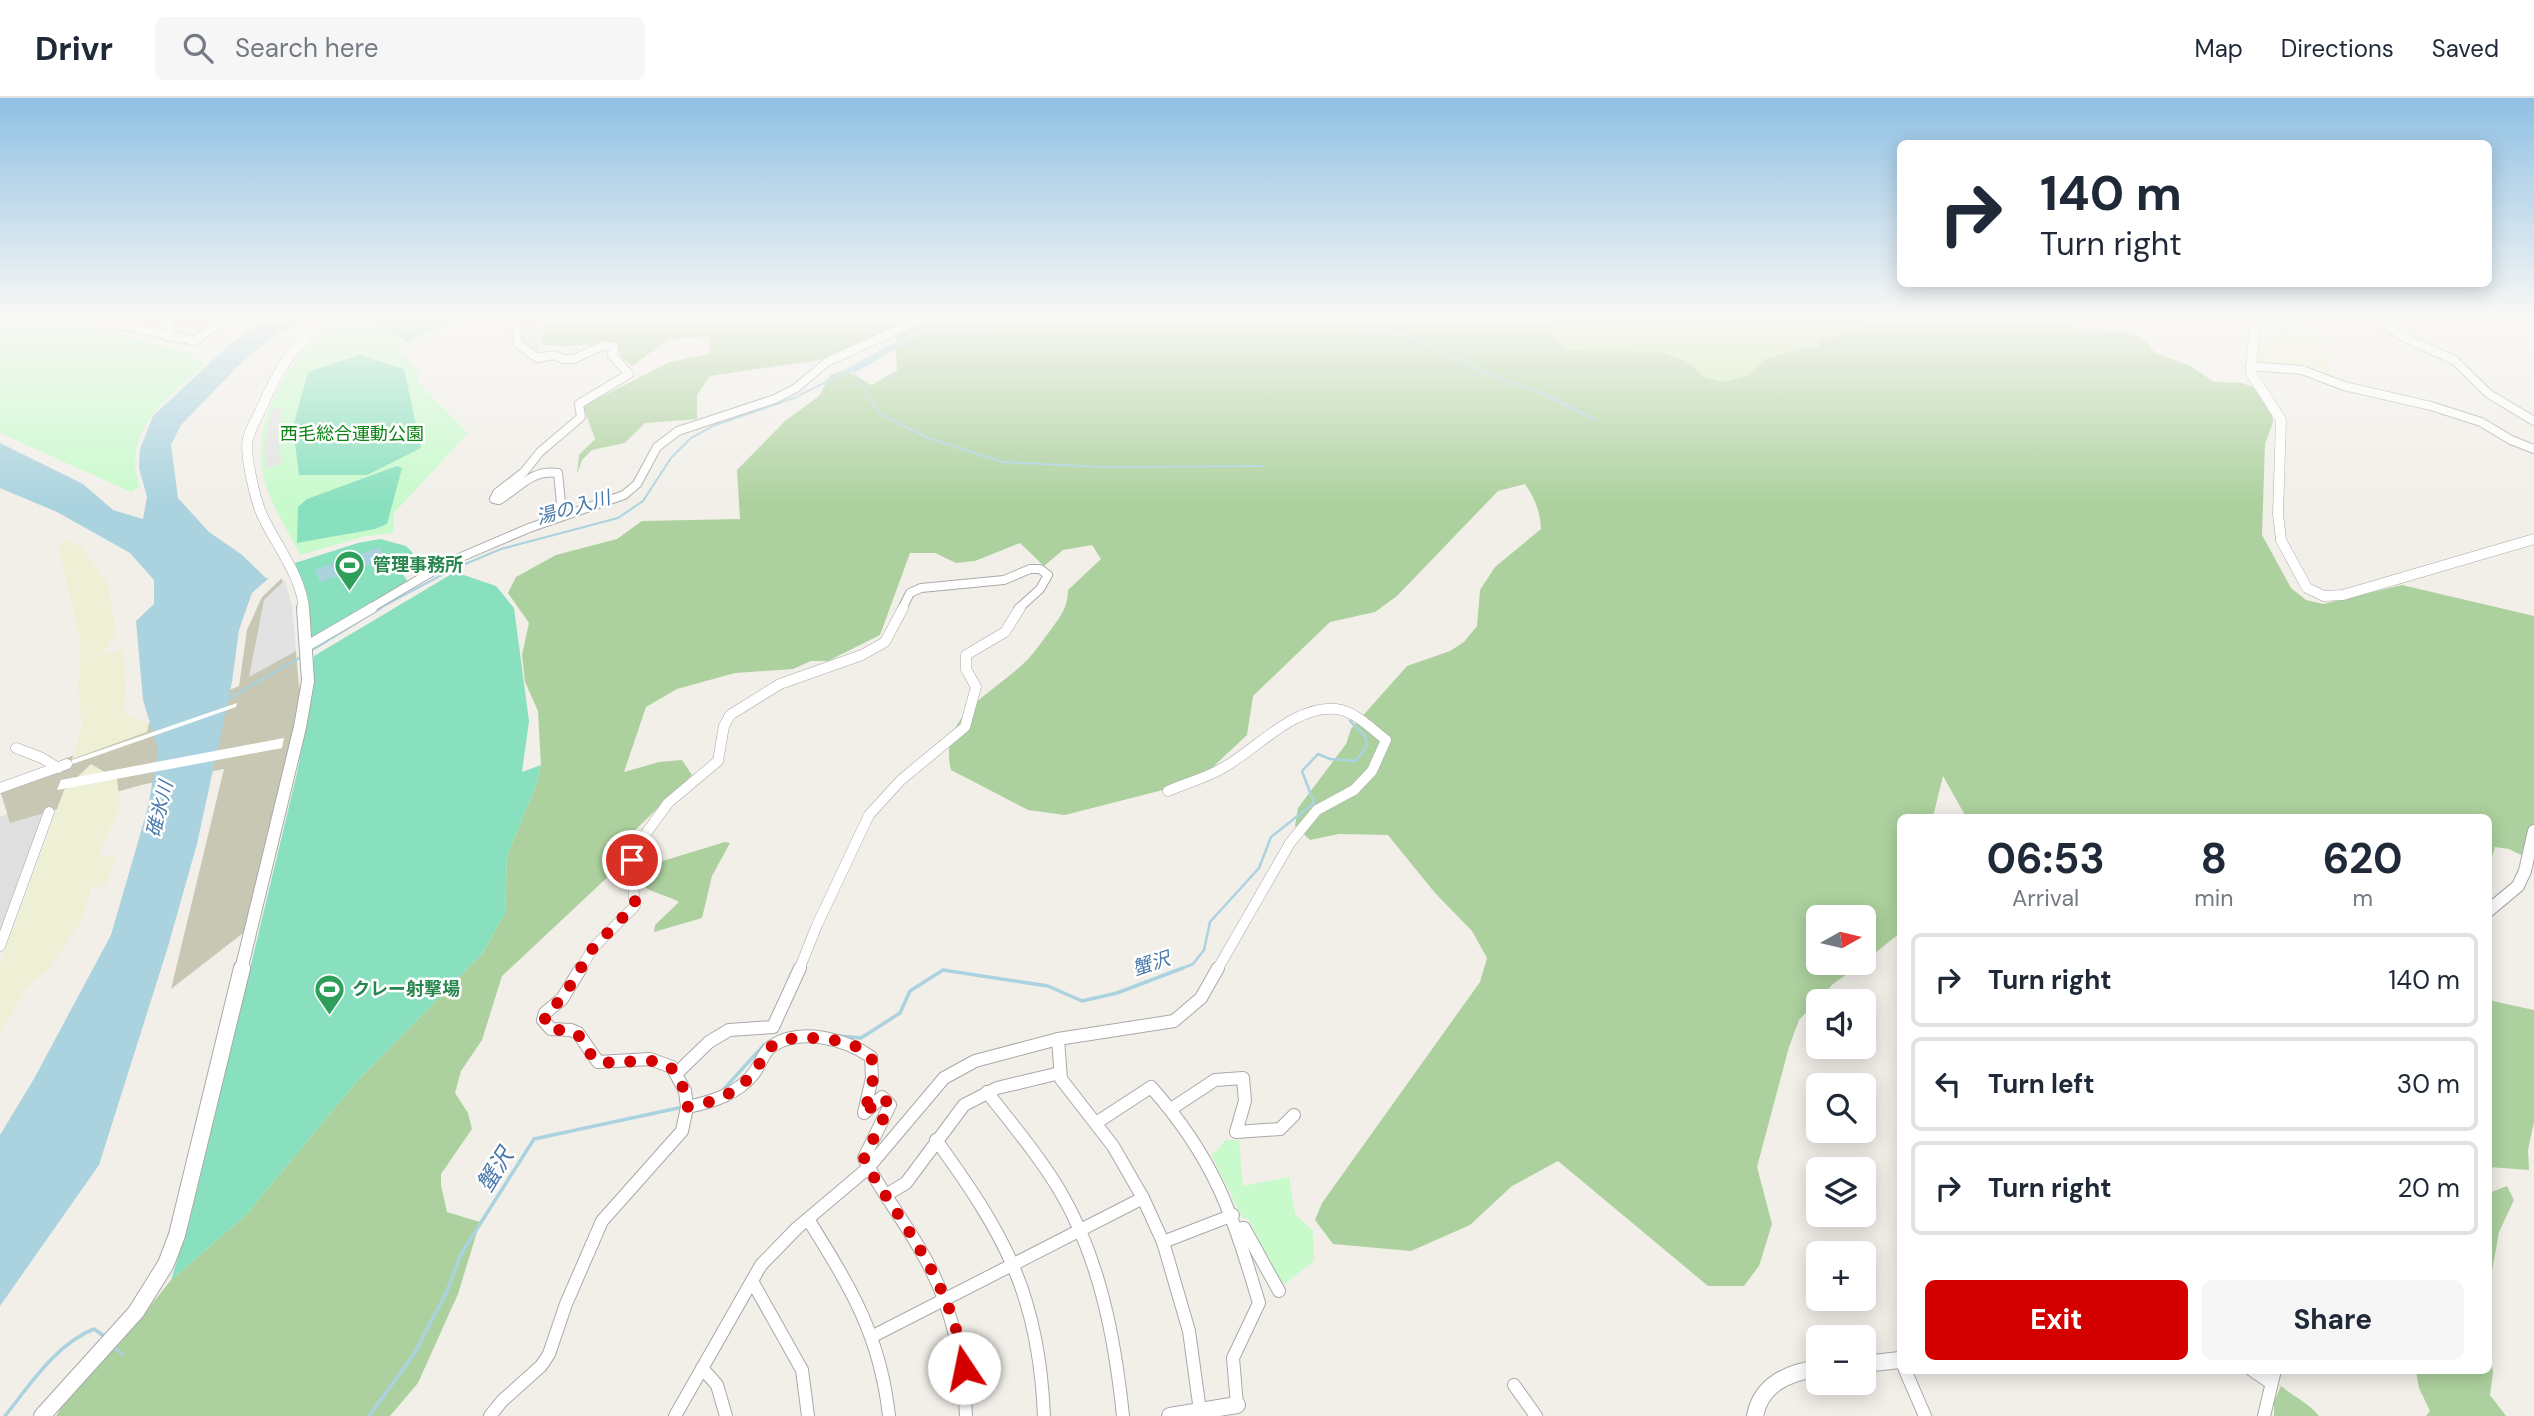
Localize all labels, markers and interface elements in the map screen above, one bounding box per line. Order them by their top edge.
search box [155,17,645,80]
text: Drivr [35,27,113,70]
icon: search [179,29,217,67]
text: Search here [235,31,378,65]
text: Map [2195,33,2243,64]
text: Directions [2281,33,2394,64]
text: Saved [2432,33,2499,64]
text: 140 m [2040,161,2182,225]
icon: right [1925,168,2016,259]
text: Turn right [2040,223,2182,265]
park label: 西毛総合運動公園 [280,422,424,446]
water label: 湯の入川 [533,484,615,530]
sports icon: 管理事務所 [333,548,367,592]
place label: 管理事務所 [373,553,463,577]
water label: 碓氷川 [140,777,179,840]
pin [602,830,662,890]
text: 06:53 [1986,831,2105,886]
text: 8 [2200,831,2227,886]
text: 620 [2323,831,2403,886]
icon: arrive [613,841,651,879]
text: Arrival [2012,883,2079,913]
text: min [2194,883,2233,913]
text: m [2352,883,2373,913]
north arrow [1806,905,1876,975]
map controls [1806,905,1876,1395]
water label: 蟹沢 [1129,945,1176,981]
icon: right [1929,961,1967,999]
text: Turn right [1988,963,2112,997]
text: 140 m [2388,963,2460,997]
sports icon: クレー射撃場 [312,972,346,1016]
place label: クレー射撃場 [352,977,460,1001]
button: sound [1806,989,1876,1059]
icon: left [1929,1065,1967,1103]
text: Turn left [1988,1067,2095,1101]
text: 30 m [2397,1067,2460,1101]
button: search [1806,1073,1876,1143]
water label: 蟹沢 [470,1140,521,1197]
button: layers [1806,1157,1876,1227]
icon: right [1929,1169,1967,1207]
text: Turn right [1988,1171,2112,1205]
text: 20 m [2397,1171,2460,1205]
button: + [1806,1241,1876,1311]
button: Exit [1925,1280,2188,1360]
button: Share [2202,1280,2464,1360]
button: − [1806,1325,1876,1395]
position arrow [927,1331,1001,1405]

